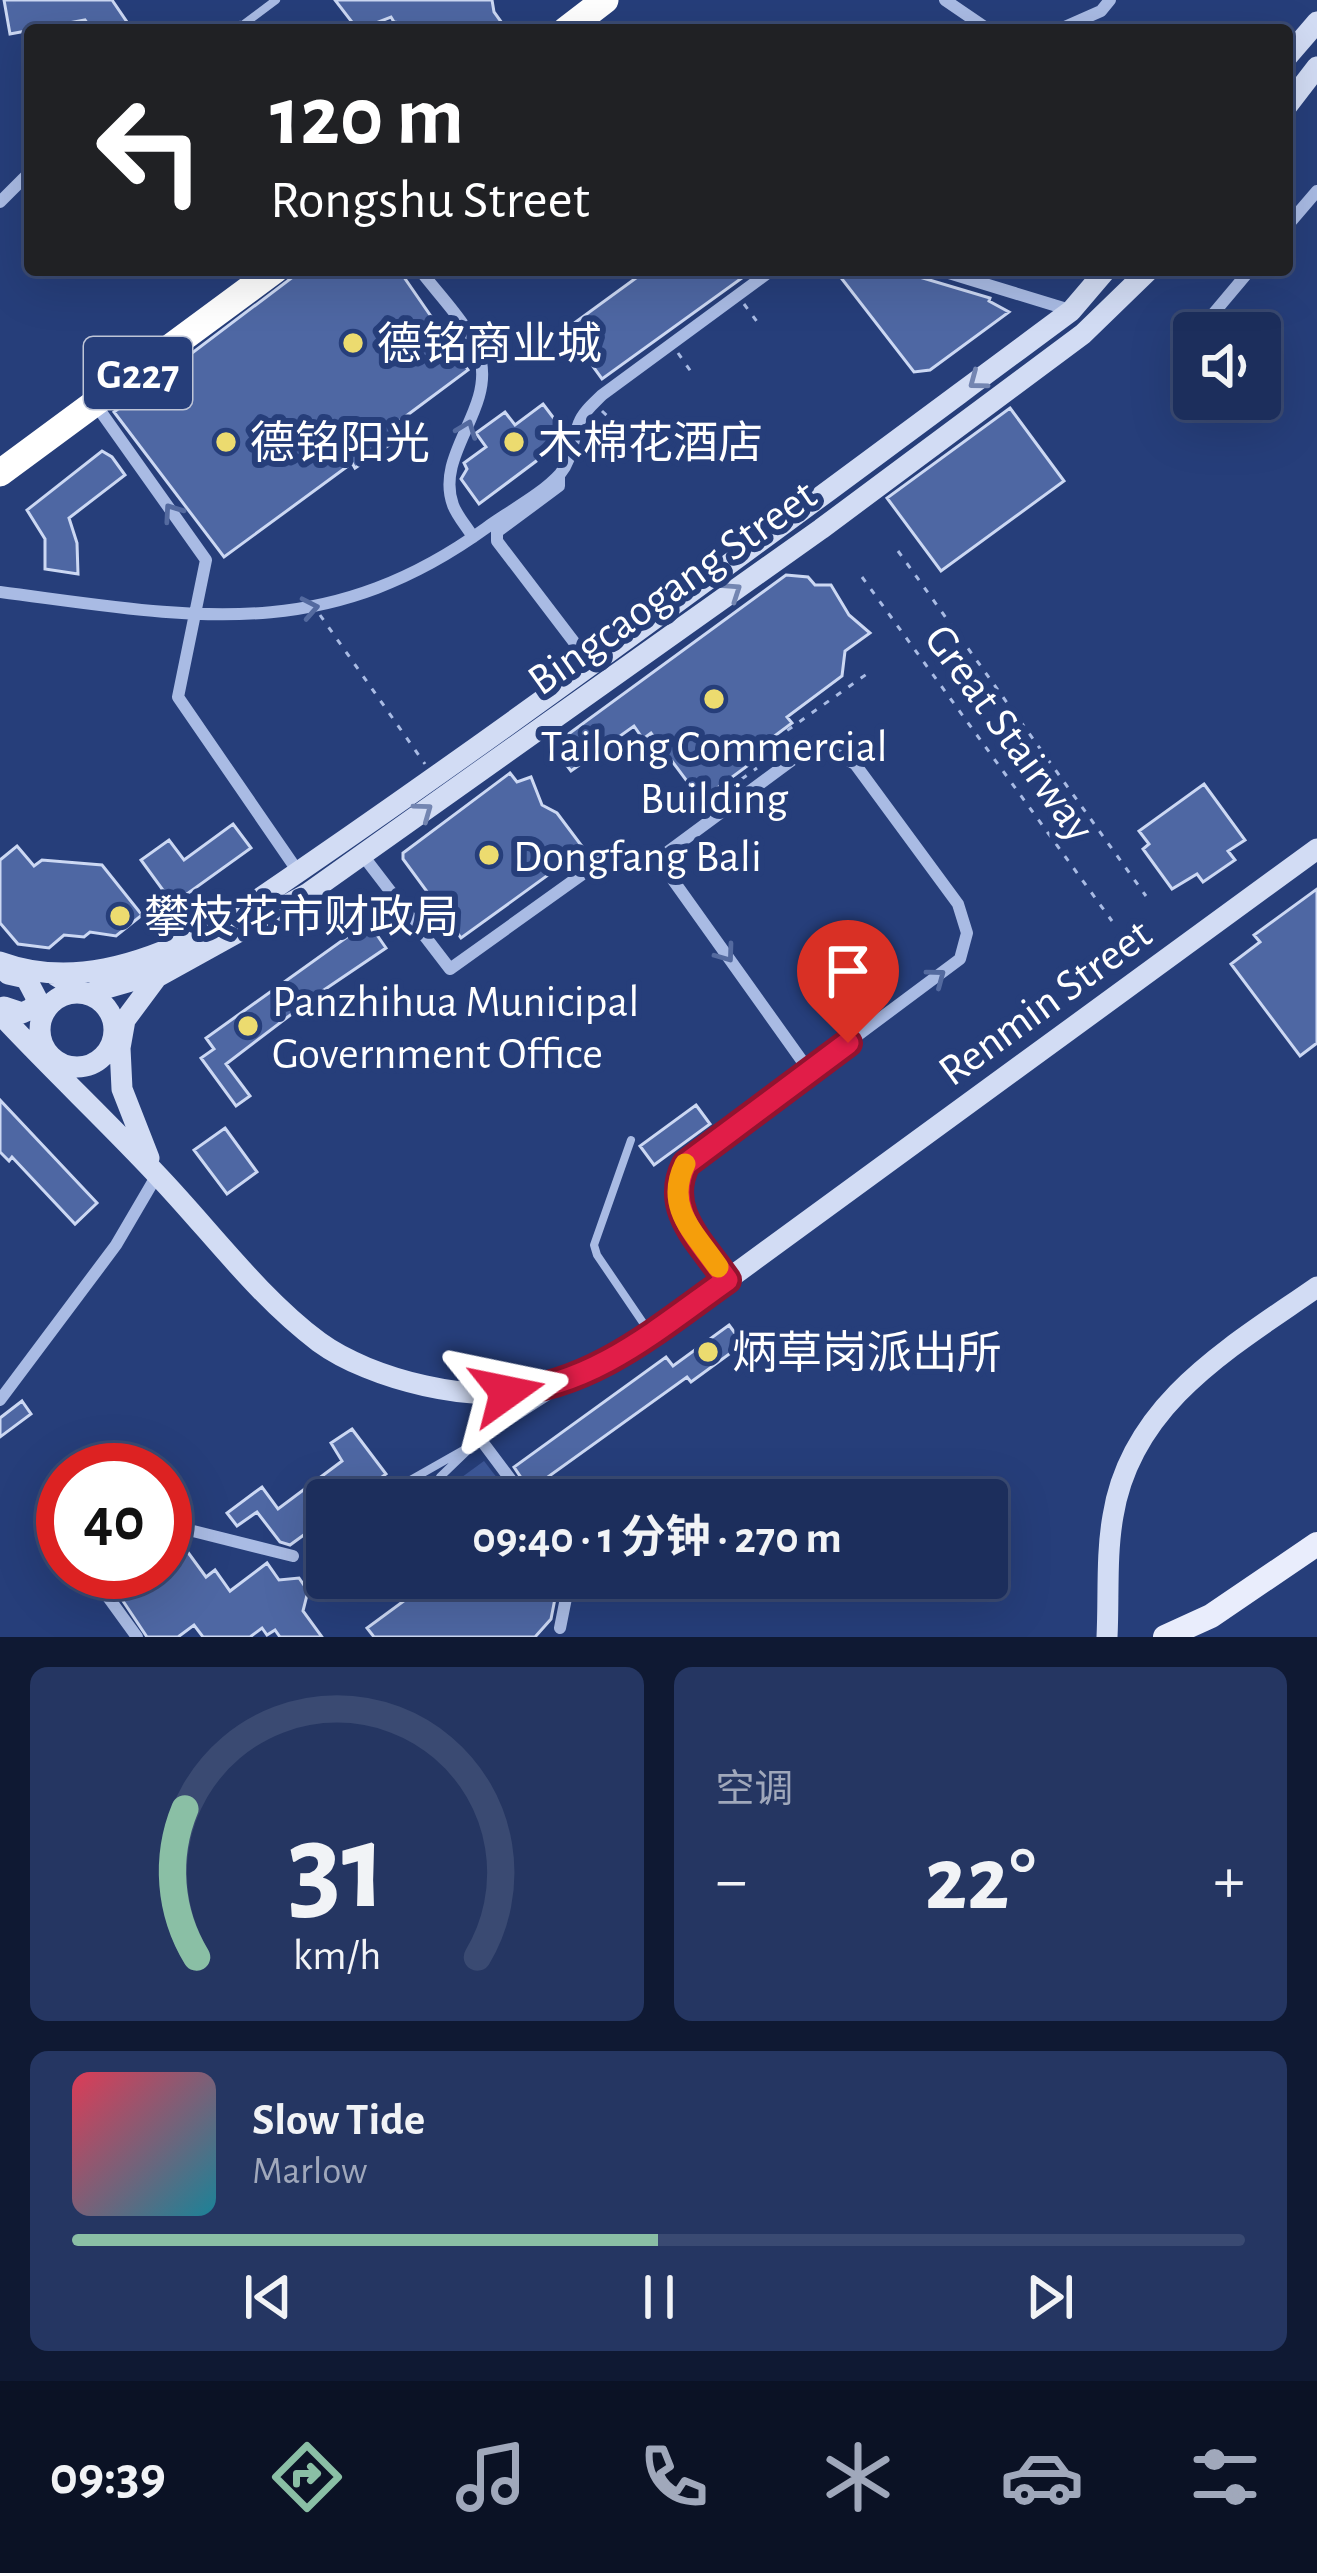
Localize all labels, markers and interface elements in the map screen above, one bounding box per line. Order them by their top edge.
icon: left [72,72,228,228]
text: 120 m [270,76,464,160]
text: Rongshu Street [270,174,590,228]
map controls [1173,312,1281,420]
button: sound [1173,312,1281,420]
place label: 德铭商业城 [377,320,602,368]
marker: 德铭商业城 [340,330,366,356]
road number: G227 [84,337,192,409]
one-way arrow [969,366,990,388]
place label: 德铭阳光 [250,419,430,467]
one-way arrow [452,419,477,440]
place label: 木棉花酒店 [538,420,763,467]
marker: 德铭阳光 [213,429,239,455]
marker: 木棉花酒店 [501,429,527,455]
street label: Bingcaogang Street [520,472,825,704]
one-way arrow [164,504,186,525]
one-way arrow [719,583,741,605]
one-way arrow [300,596,320,621]
street label: Great Stairway [916,617,1102,850]
marker: Tailong Commercial Building [701,686,727,712]
place label: Tailong Commercial Building [540,725,888,822]
one-way arrow [411,803,432,825]
place label: Dongfang Bali [513,835,762,880]
marker: Dongfang Bali [476,842,502,868]
place label: 攀枝花市财政局 [144,893,459,941]
marker: 攀枝花市财政局 [107,903,133,929]
street label: Renmin Street [931,911,1160,1095]
pin [797,920,899,1043]
icon: arrive [815,938,881,1004]
one-way arrow [712,941,734,963]
one-way arrow [924,969,946,991]
place label: Panzhihua Municipal Government Office [272,980,639,1077]
marker: Panzhihua Municipal Government Office [235,1013,261,1039]
position arrow [444,1329,570,1455]
place label: 炳草岗派出所 [732,1329,1002,1377]
marker: 炳草岗派出所 [695,1339,721,1365]
speed limit sign: 40 [36,1443,192,1599]
text: 09:40 · 1 分钟 · 270 m [472,1516,842,1561]
text: 空调 [716,1771,794,1810]
text: 31 [287,1806,386,1931]
text: 22° [925,1836,1036,1926]
text: − [716,1848,747,1914]
text: + [1213,1848,1245,1914]
text: km/h [293,1935,381,1978]
text: Slow Tide [252,2098,425,2143]
text: Marlow [252,2152,367,2191]
icon: previous [235,2264,301,2330]
icon: pause [626,2264,692,2330]
icon: next [1017,2264,1083,2330]
icon: directions [265,2435,349,2519]
icon: music [449,2435,533,2519]
icon: phone [632,2435,716,2519]
icon: climate [816,2435,900,2519]
icon: car [1000,2435,1084,2519]
icon: filters [1183,2435,1267,2519]
text: 09:39 [50,2450,166,2504]

